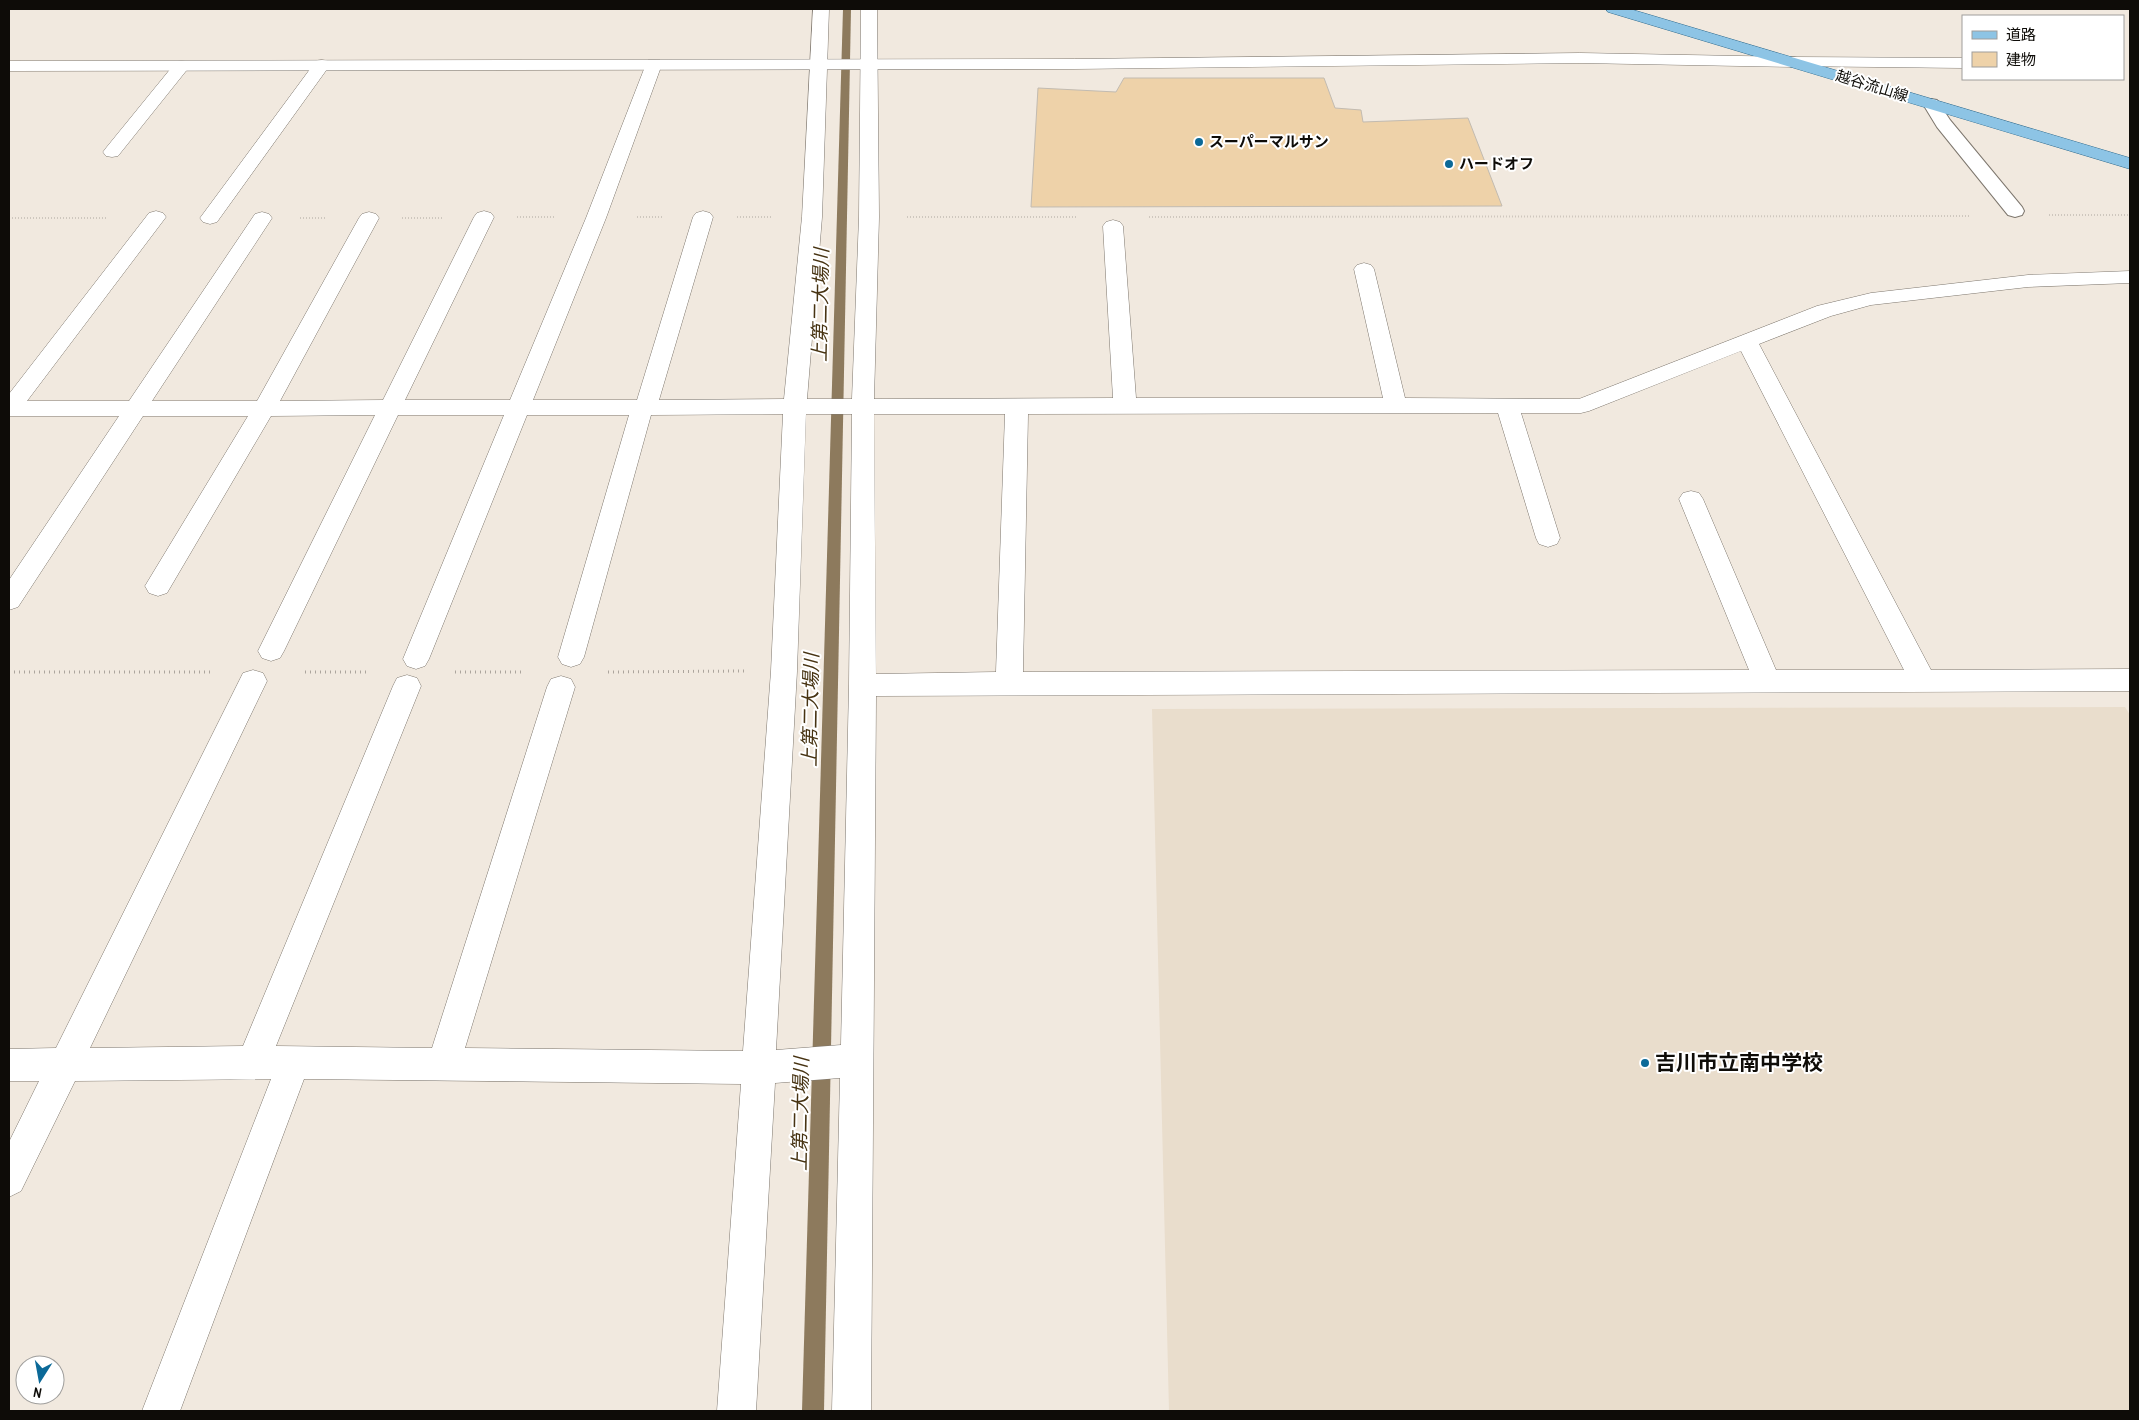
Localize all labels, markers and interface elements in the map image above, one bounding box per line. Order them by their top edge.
legend [1962,15,2124,80]
text: 道路 [2006,24,2036,45]
text: 建物 [2006,49,2036,70]
street label: 越谷流山線 [1832,64,1911,107]
place label: スーパーマルサン [1209,131,1329,152]
marker: スーパーマルサン [1193,136,1205,148]
place label: ハードオフ [1459,153,1534,174]
marker: ハードオフ [1443,158,1455,170]
water label: 上第二大場川 [806,246,834,362]
water label: 上第二大場川 [796,651,824,767]
place label: 吉川市立南中学校 [1655,1048,1823,1077]
water label: 上第二大場川 [786,1055,814,1171]
marker: 吉川市立南中学校 [1639,1057,1651,1069]
north arrow [15,1355,65,1405]
text: N [32,1383,43,1402]

